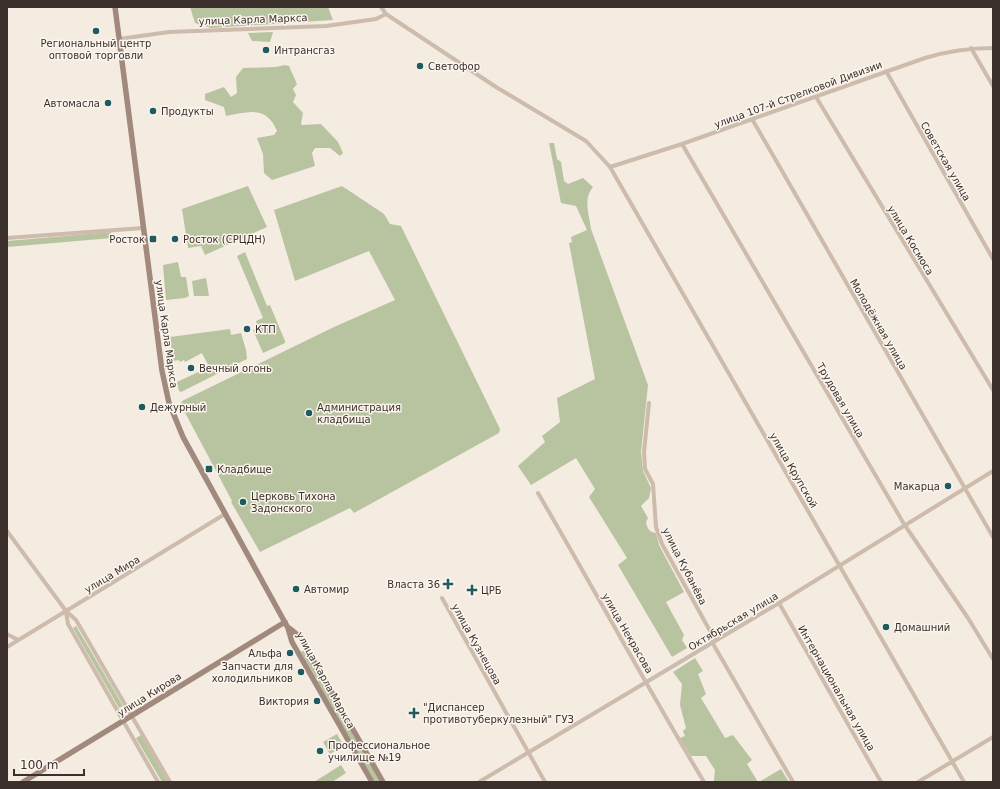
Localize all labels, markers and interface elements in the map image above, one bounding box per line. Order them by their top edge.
street label: улица Карла Маркса [198,12,308,27]
marker: Региональный центр оптовой торговли [91,26,101,36]
place label: Региональный центр оптовой торговли [41,38,151,61]
marker: Интрансгаз [261,45,271,55]
place label: Интрансгаз [274,45,335,56]
street label: улица 107-й Стрелковой Дивизии [713,59,884,130]
marker: Светофор [415,61,425,71]
place label: Светофор [428,61,480,72]
place label: Автомасла [44,98,100,109]
marker: Автомасла [103,98,113,108]
marker: Продукты [148,106,158,116]
place label: Продукты [161,106,214,117]
street label: Советская улица [918,120,973,203]
street label: улица Космоса [886,204,936,277]
place label: Росток [109,234,145,245]
marker: Росток [148,234,158,244]
marker: Росток (СРЦДН) [170,234,180,244]
place label: Росток (СРЦДН) [183,234,266,245]
street label: Молодёжная улица [848,277,909,372]
street label: улица Карла Маркса [153,279,180,389]
marker: КТП [242,324,252,334]
place label: КТП [255,324,276,335]
street label: Трудовая улица [814,360,866,440]
marker: Вечный огонь [186,363,196,373]
place label: Вечный огонь [199,363,272,374]
marker: Дежурный [137,402,147,412]
place label: Дежурный [150,402,206,413]
place label: Администрация кладбища [317,402,401,425]
marker: Администрация кладбища [304,408,314,418]
street label: улица Крупской [768,431,820,510]
marker: Кладбище [204,464,214,474]
place label: Кладбище [217,464,272,475]
place label: Макарца [894,481,940,492]
marker: Макарца [943,481,953,491]
place label: Церковь Тихона Задонского [251,491,336,514]
marker: Церковь Тихона Задонского [238,497,248,507]
street label: улица Кубанёва [660,526,709,607]
street label: улица Мира [83,554,142,595]
place label: Власта 36 [387,579,440,590]
marker: Власта 36 [443,579,453,589]
marker: Автомир [291,584,301,594]
place label: Автомир [304,584,349,595]
marker: ЦРБ [466,584,478,596]
place label: ЦРБ [481,585,502,596]
street label: Октябрьская улица [686,590,780,653]
street label: улица Некрасова [600,591,655,675]
street label: улица Кузнецова [450,602,503,687]
marker: Домашний [881,622,891,632]
place label: Домашний [894,622,950,633]
street label: Интернациональная улица [796,624,877,753]
street label: улица Карла Маркса [294,630,357,731]
place label: Альфа [248,648,282,659]
marker: Альфа [285,648,295,658]
place label: Запчасти для холодильников [212,661,293,684]
marker: Запчасти для холодильников [296,667,306,677]
street label: улица Кирова [115,670,183,718]
place label: Виктория [259,696,309,707]
marker: Виктория [312,696,322,706]
place label: "Диспансер противотуберкулезный" ГУЗ [423,702,574,725]
marker: "Диспансер противотуберкулезный" ГУЗ [408,707,420,719]
place label: Профессиональное училище №19 [328,740,430,763]
marker: Профессиональное училище №19 [315,746,325,756]
scale bar [14,751,84,777]
text: 100 m [20,758,58,772]

